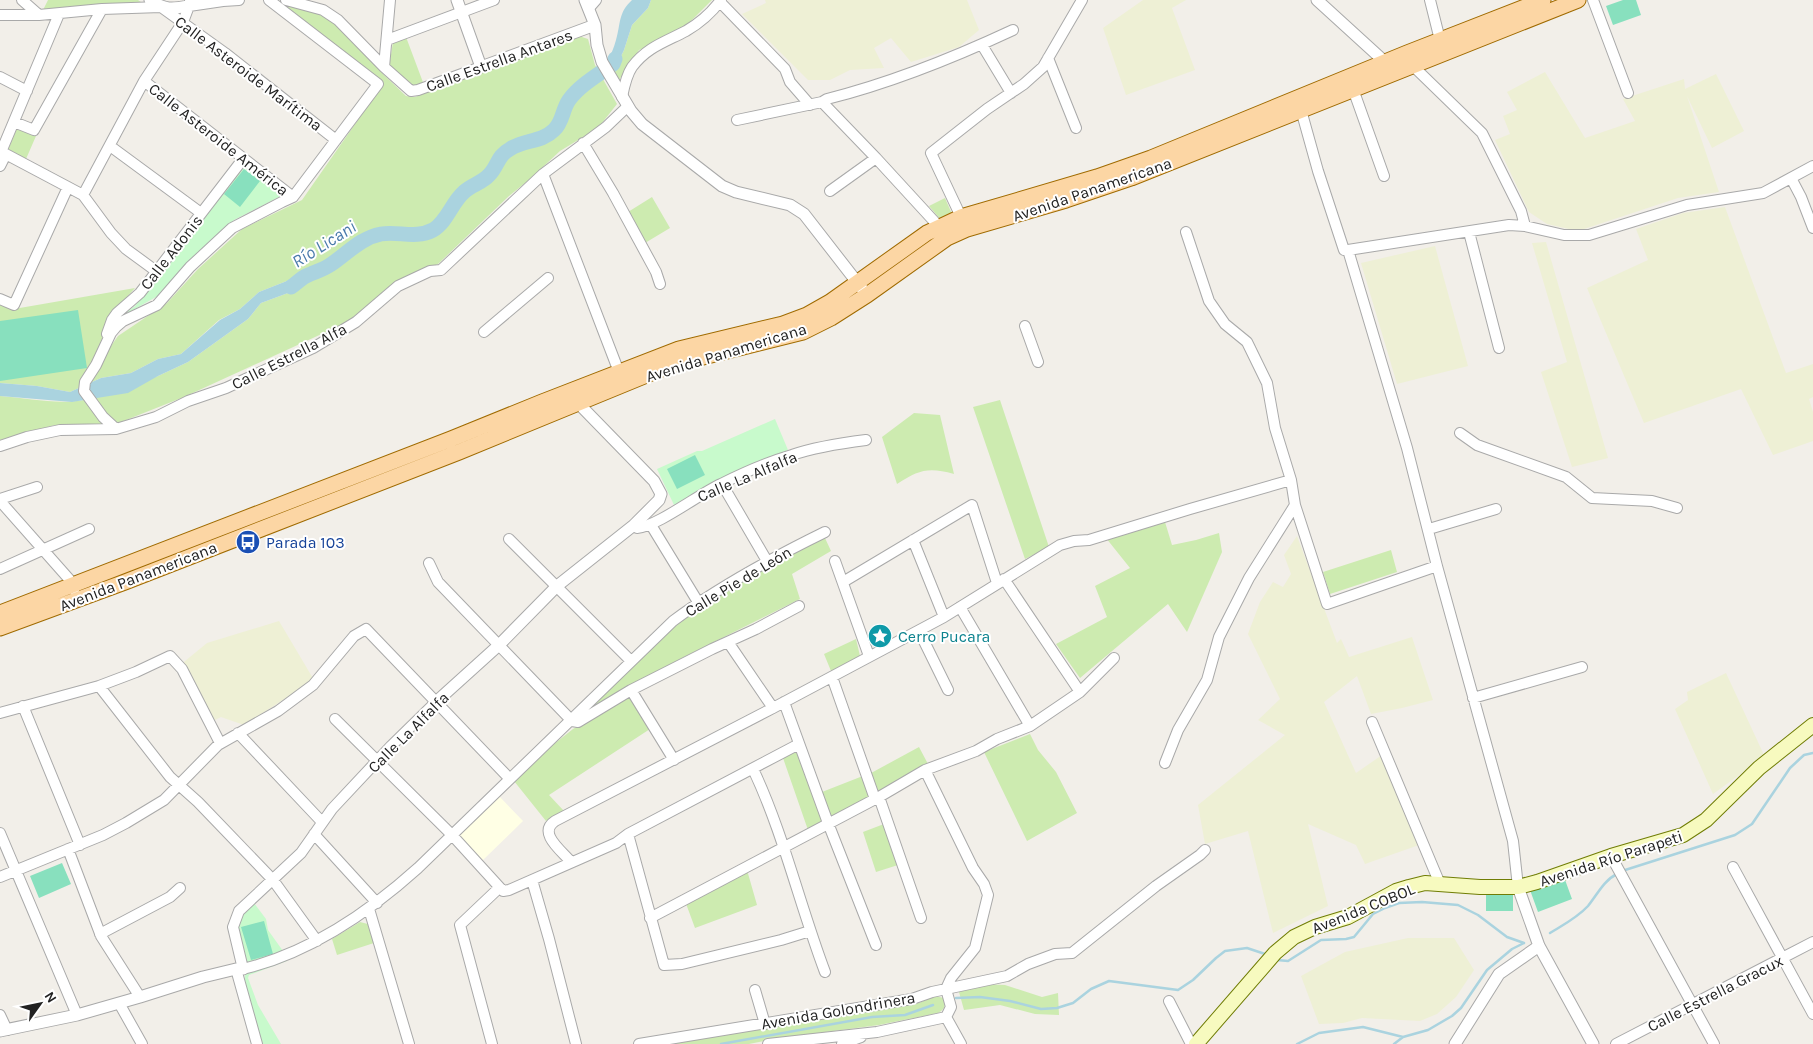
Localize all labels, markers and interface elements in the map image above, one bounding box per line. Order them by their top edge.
street label: Calle Asteroide Marítima [171,12,326,135]
street label: Calle Estrella Antares [423,25,575,96]
street label: Calle Asteroide América [145,79,292,200]
street label: Avenida Panamericana [1010,153,1174,226]
street label: Calle Adonis [136,211,207,294]
water label: Río Licani [288,216,360,272]
street label: Calle Estrella Alfa [229,319,350,394]
street label: Avenida Panamericana [644,319,809,386]
street label: Calle La Alfalfa [695,447,800,506]
bus stop icon: Parada 103 [235,529,261,555]
place label: Parada 103 [266,533,345,552]
street label: Avenida Panamericana [57,538,220,615]
street label: Calle Pie de León [682,542,795,621]
place icon: Cerro Pucara [867,623,893,649]
place label: Cerro Pucara [898,627,990,646]
street label: Calle La Alfalfa [364,688,453,777]
street label: Avenida Río Parapeti [1537,826,1685,891]
street label: Avenida COBOL [1309,879,1418,938]
street label: Calle Estrella Gracux [1644,951,1786,1036]
north arrow [15,979,65,1029]
text: N [41,988,60,1006]
street label: Avenida Golondrinera [760,988,917,1033]

